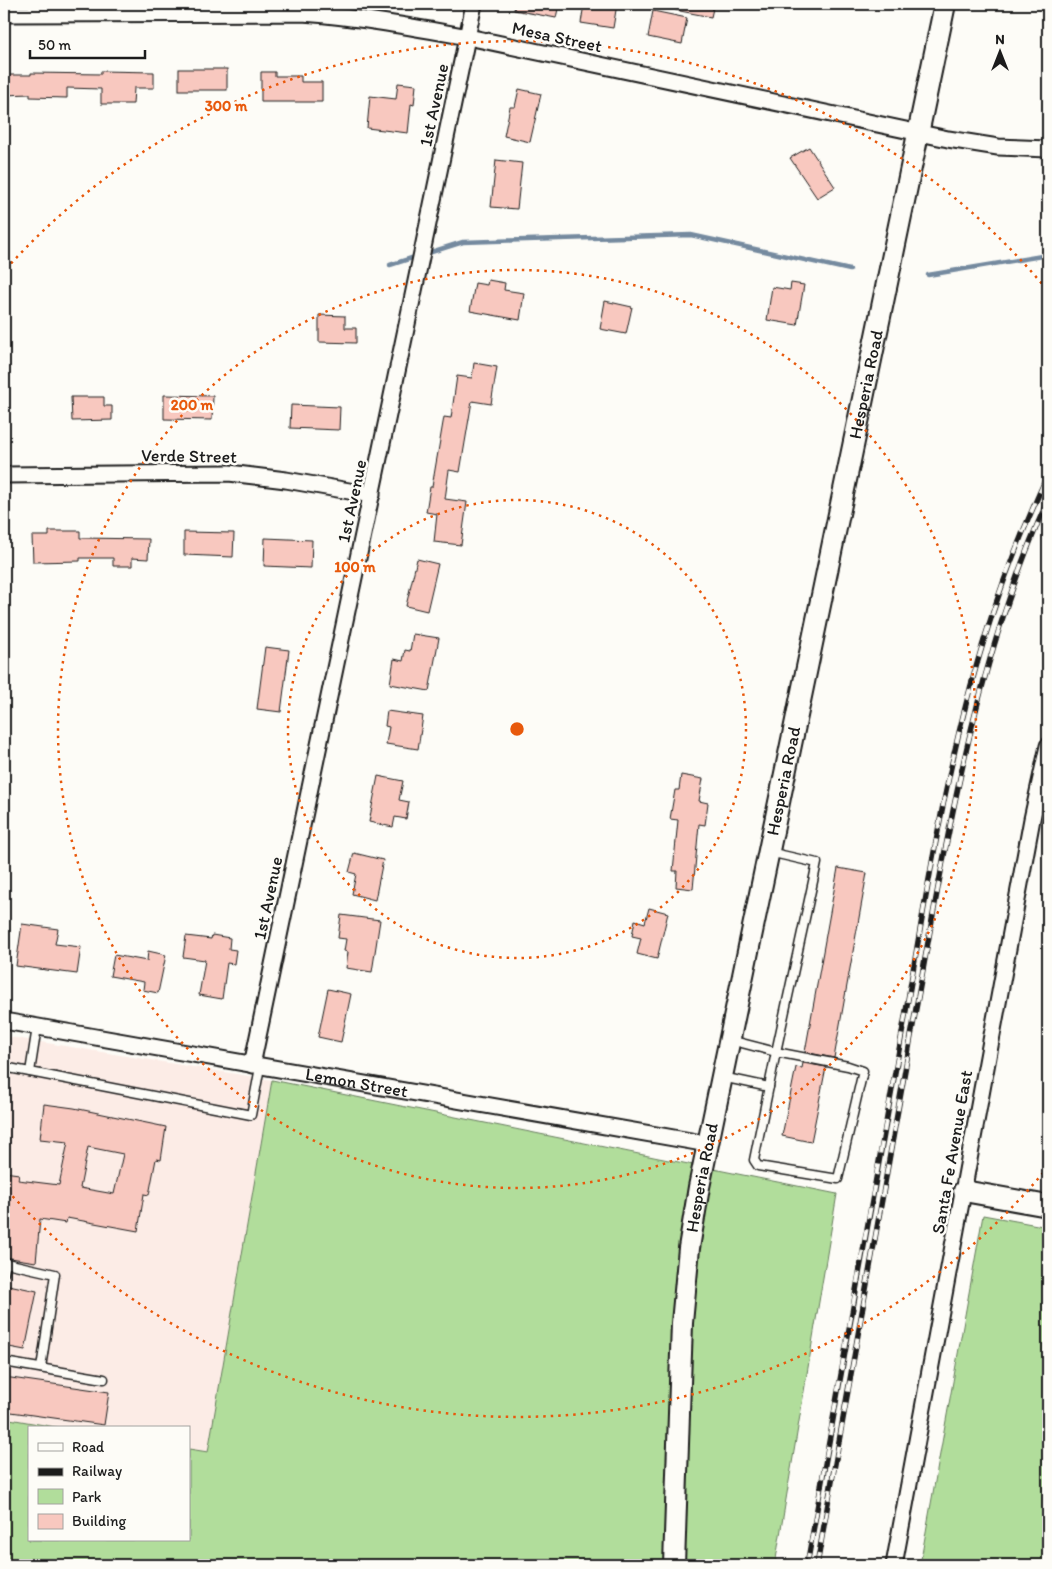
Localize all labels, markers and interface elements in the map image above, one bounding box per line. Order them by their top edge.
street label: Mesa Street [510,17,604,57]
scale bar [30,28,145,60]
north arrow [974,28,1024,78]
text: N [995,31,1005,48]
text: 50 m [38,36,71,54]
street label: 1st Avenue [414,62,454,148]
text: 300 m [205,97,248,115]
street label: Hesperia Road [844,328,888,441]
text: 200 m [171,396,214,414]
street label: Verde Street [141,444,237,468]
street label: 1st Avenue [332,458,372,544]
text: 100 m [334,558,376,576]
centre of rings [508,720,526,738]
street label: Hesperia Road [761,724,806,838]
street label: 1st Avenue [248,855,288,941]
street label: Lemon Street [304,1063,410,1102]
street label: Santa Fe Avenue East [927,1068,977,1236]
street label: Hesperia Road [681,1121,723,1234]
legend [28,1426,190,1542]
text: Road [72,1438,105,1456]
text: Railway [72,1462,122,1480]
text: Park [72,1488,102,1506]
text: Building [72,1512,126,1530]

